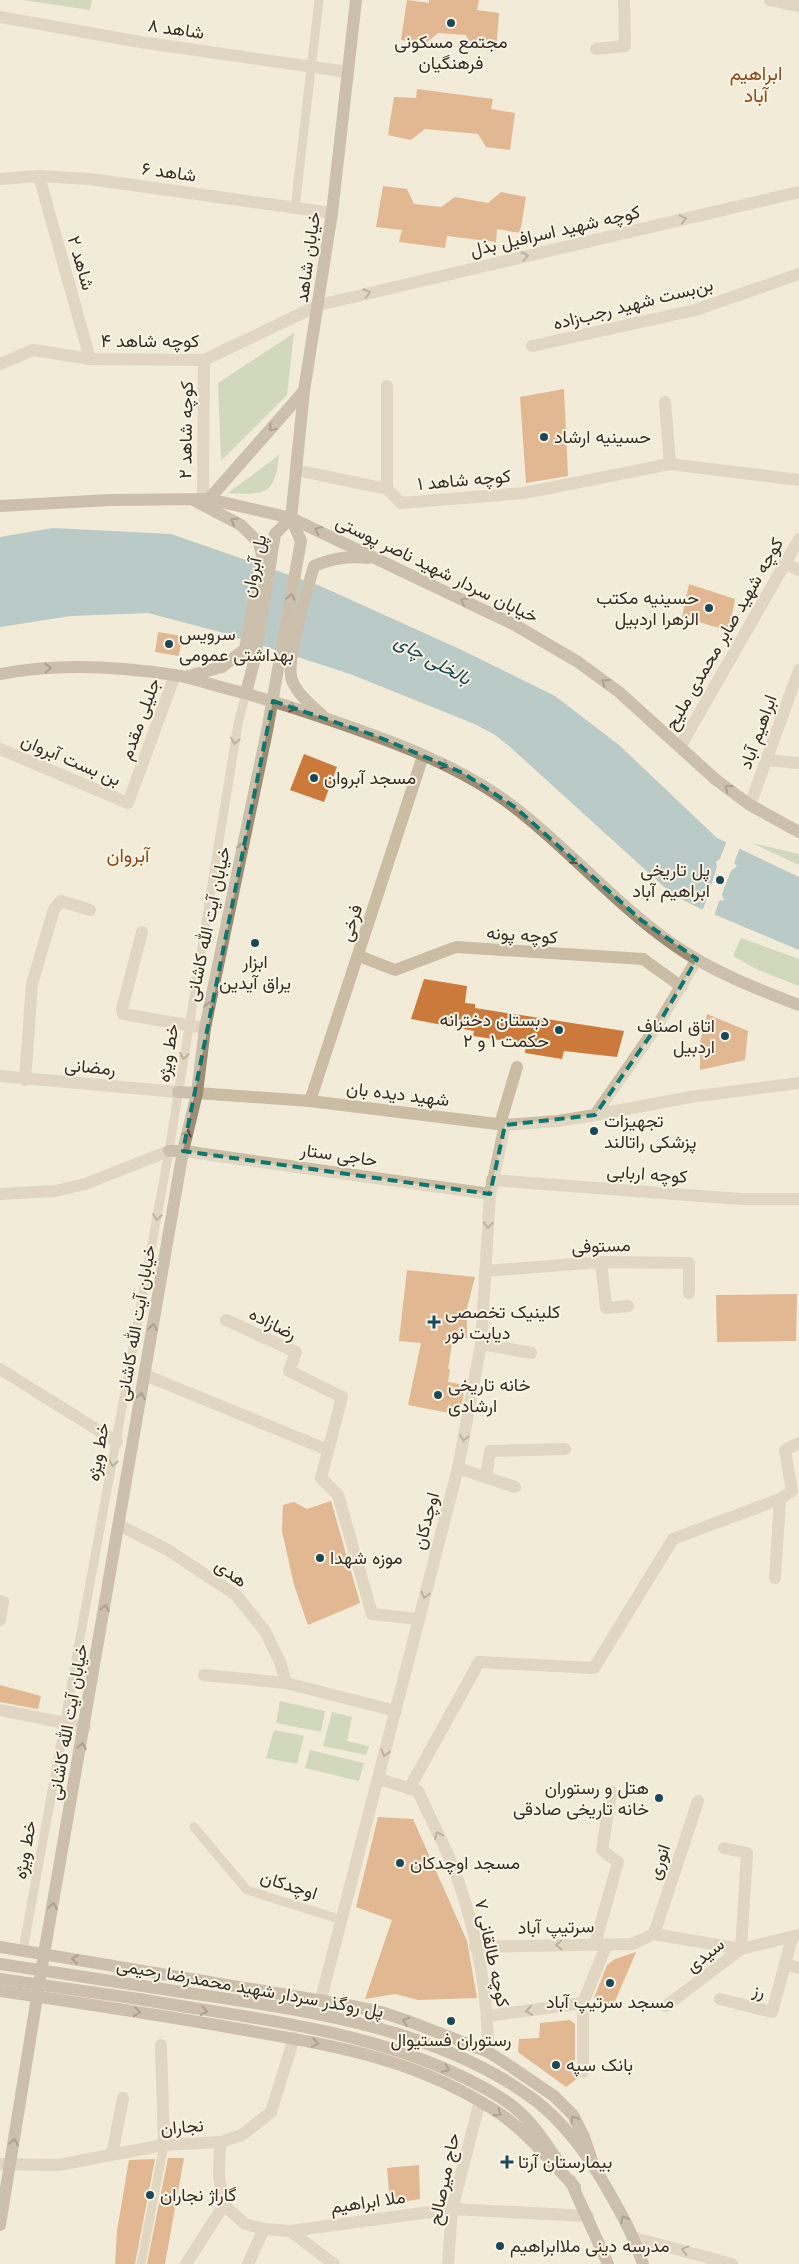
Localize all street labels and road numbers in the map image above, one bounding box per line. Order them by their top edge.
street label: شاهد ۸ [147,15,205,43]
street label: شاهد ۶ [140,158,198,186]
street label: کوچه شهید اسرافیل بذل [468,202,642,262]
street label: خیابان شاهد [292,210,324,304]
street label: شاهد ۲ [64,234,98,292]
street label: بن‌بست شهید رجب‌زاده [551,274,715,335]
street label: کوچه شاهد ۴ [101,331,199,353]
street label: کوچه شاهد ۲ [175,381,199,479]
street label: کوچه شاهد ۱ [417,466,512,496]
street label: خیابان سردار شهید ناصر پوستی [332,511,541,628]
street label: پل آبروان [238,533,272,600]
street label: کوچه شهید صابر محمدی ملیح [661,534,789,735]
street label: جلیلی مقدم [116,675,166,763]
street label: ابراهیم آباد [735,692,783,773]
street label: بن بست آبروان [18,730,124,791]
street label: خیابان آیت الله کاشانی [181,844,235,1004]
street label: فرخی [336,902,367,944]
street label: کوچه پونه [486,923,558,949]
street label: خط ویژه [154,1022,183,1084]
street label: رمضانی [63,1055,116,1080]
street label: شهید دیده بان [345,1078,451,1111]
street label: حاجی ستار [298,1140,379,1171]
street label: کوچه اربابی [606,1161,688,1189]
street label: مستوفی [571,1235,631,1258]
street label: خیابان آیت الله کاشانی [111,1243,161,1403]
street label: رضازاده [245,1304,300,1345]
street label: خط ویژه [83,1421,114,1483]
street label: اوچدکان [409,1490,445,1552]
street label: هدی [210,1555,251,1592]
street label: خیابان آیت الله کاشانی [43,1642,93,1802]
street label: خط ویژه [10,1819,41,1881]
street label: انوری [644,1842,675,1883]
street label: اوچدکان [257,1866,320,1905]
street label: کوچه طالقانی ۷ [469,1897,513,2009]
street label: سرتیپ آباد [518,1916,594,1940]
street label: سیدی [682,1934,729,1977]
street label: پل روگذر سردار شهید محمدرضا رحیمی [115,1955,385,2023]
street label: رز [750,1980,767,2003]
street label: نجاران [160,2115,205,2140]
street label: حاج میرصالح [425,2131,465,2227]
street label: ملا ابراهیم [329,2187,407,2219]

